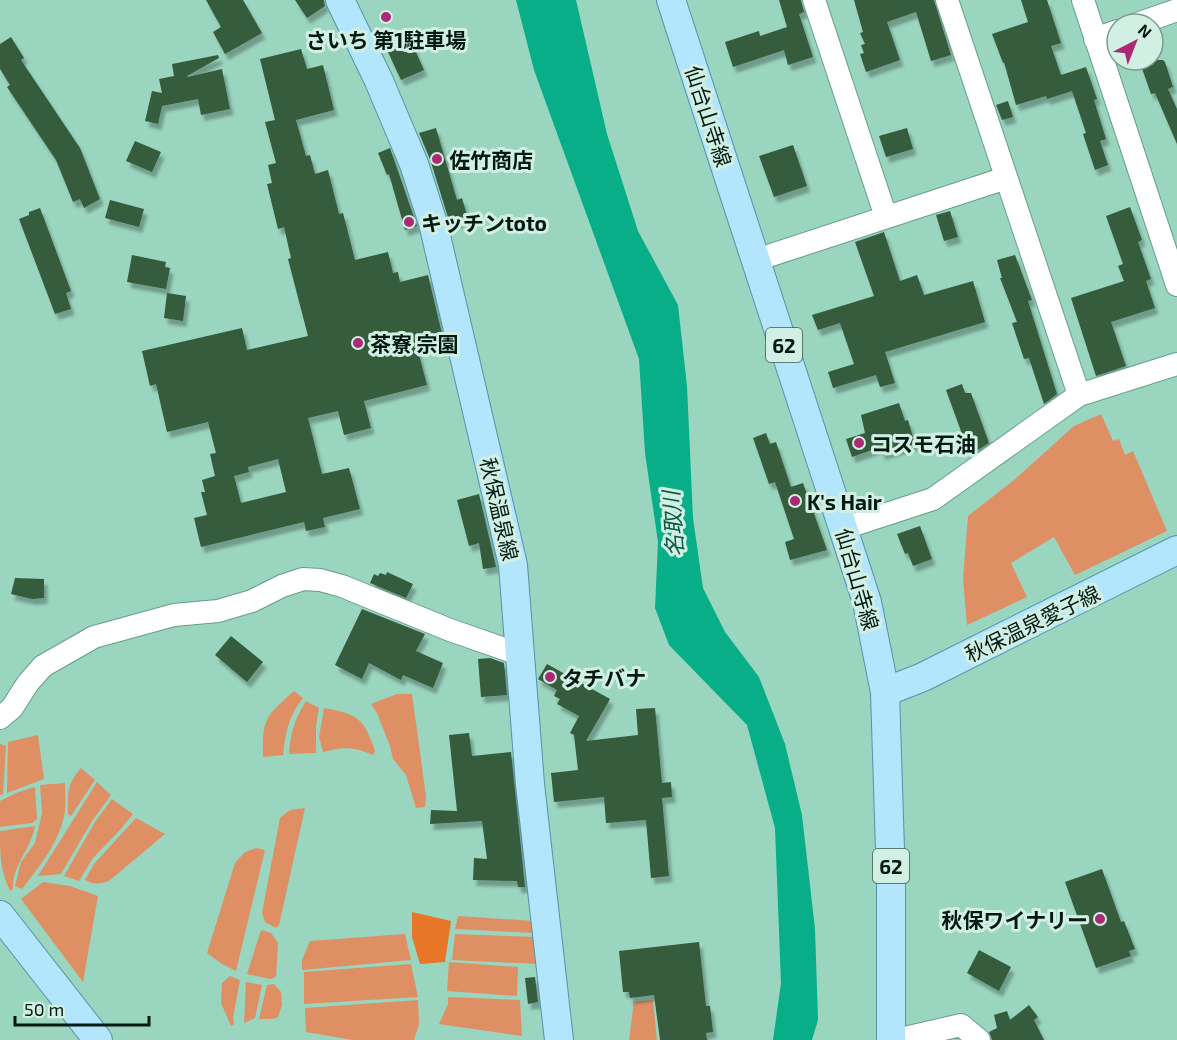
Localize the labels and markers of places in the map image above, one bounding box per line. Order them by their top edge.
marker: さいち 第1駐車場 [379,10,393,24]
place label: さいち 第1駐車場 [306,27,466,52]
place label: 佐竹商店 [449,147,533,172]
marker: 佐竹商店 [430,152,444,166]
place label: キッチンtoto [421,210,547,235]
marker: キッチンtoto [402,215,416,229]
place label: 茶寮 宗園 [370,331,459,356]
marker: 茶寮 宗園 [351,336,365,350]
place label: コスモ石油 [871,431,976,456]
marker: コスモ石油 [852,436,866,450]
place label: K's Hair [807,489,882,514]
marker: K's Hair [788,494,802,508]
place label: タチバナ [562,665,646,690]
marker: タチバナ [543,670,557,684]
place label: 秋保ワイナリー [941,907,1088,932]
marker: 秋保ワイナリー [1093,912,1107,926]

